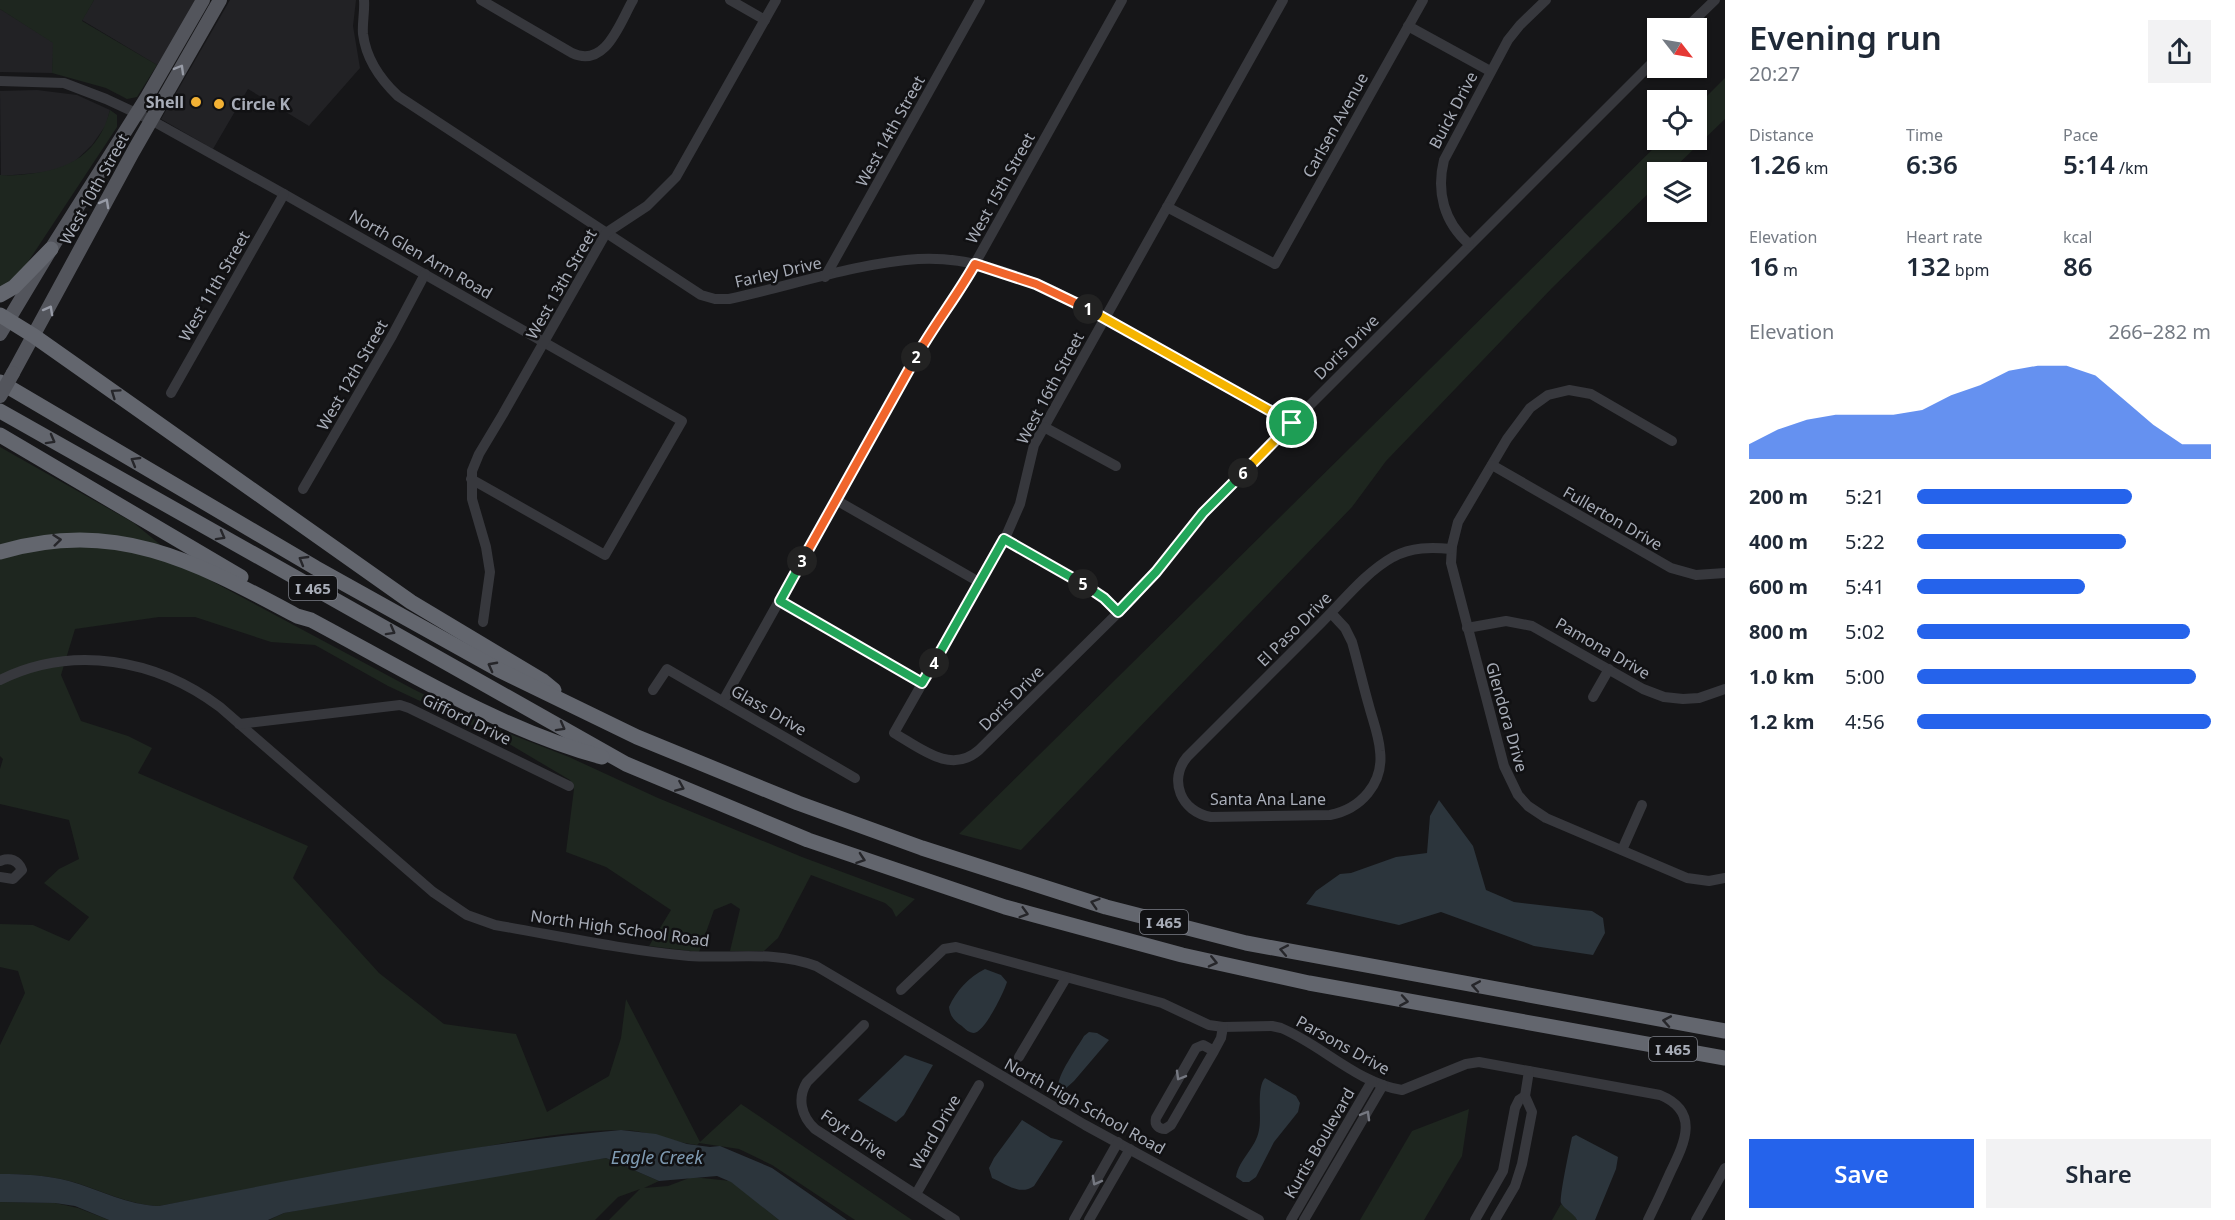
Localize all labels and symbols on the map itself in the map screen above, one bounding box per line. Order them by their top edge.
north arrow [1647,18,1707,78]
one-way arrow [172,65,184,75]
street label: Buick Drive [1423,68,1483,152]
street label: Carlsen Avenue [1297,69,1373,181]
street label: West 14th Street [850,71,930,191]
place label: Shell [146,91,184,113]
place label: Circle K [231,93,291,115]
marker: Shell [189,95,203,109]
marker: Circle K [212,97,226,111]
street label: West 15th Street [960,128,1040,248]
street label: West 10th Street [54,129,134,249]
one-way arrow [98,199,109,209]
street label: North Glen Arm Road [346,204,496,304]
street label: West 13th Street [520,225,602,343]
street label: West 11th Street [173,227,255,345]
street label: Farley Drive [732,251,824,293]
pin: 1 [1073,294,1103,324]
one-way arrow [42,306,53,316]
street label: Doris Drive [1309,310,1383,384]
street label: West 12th Street [311,316,393,434]
street label: West 16th Street [1011,328,1089,448]
pin: 2 [901,342,931,372]
one-way arrow [111,389,122,400]
pin [1266,397,1317,448]
one-way arrow [45,433,55,444]
one-way arrow [131,457,141,469]
pin: 6 [1228,458,1258,488]
street label: Fullerton Drive [1559,481,1667,555]
one-way arrow [215,528,225,540]
one-way arrow [53,534,62,547]
pin: 3 [787,546,817,576]
one-way arrow [299,556,309,567]
pin: 5 [1068,569,1098,599]
road number: I 465 [289,576,337,600]
street label: El Paso Drive [1252,587,1336,671]
street label: Pamona Drive [1552,612,1654,684]
one-way arrow [385,624,395,635]
pin: 4 [919,648,949,678]
street label: Glendora Drive [1481,660,1533,774]
street label: Doris Drive [974,661,1048,735]
one-way arrow [487,662,498,673]
street label: Glass Drive [727,680,811,740]
street label: Gifford Drive [419,688,515,750]
one-way arrow [554,720,565,731]
one-way arrow [674,780,685,792]
street label: Santa Ana Lane [1210,788,1326,810]
one-way arrow [855,852,866,865]
one-way arrow [1090,898,1101,911]
street label: North High School Road [529,905,711,951]
one-way arrow [1018,906,1029,918]
road number: I 465 [1140,910,1188,934]
one-way arrow [1279,944,1289,957]
one-way arrow [1207,955,1217,968]
one-way arrow [1471,980,1480,992]
one-way arrow [1399,994,1408,1006]
street label: Parsons Drive [1292,1010,1394,1080]
one-way arrow [1663,1015,1672,1027]
road number: I 465 [1649,1037,1697,1061]
street label: North High School Road [1001,1053,1169,1159]
one-way arrow [1176,1070,1187,1080]
street label: Kurtis Boulevard [1278,1084,1360,1202]
street label: Ward Drive [905,1090,965,1174]
street label: Foyt Drive [817,1104,891,1164]
one-way arrow [1358,1111,1370,1121]
water label: Eagle Creek [611,1145,704,1169]
one-way arrow [1092,1175,1103,1185]

